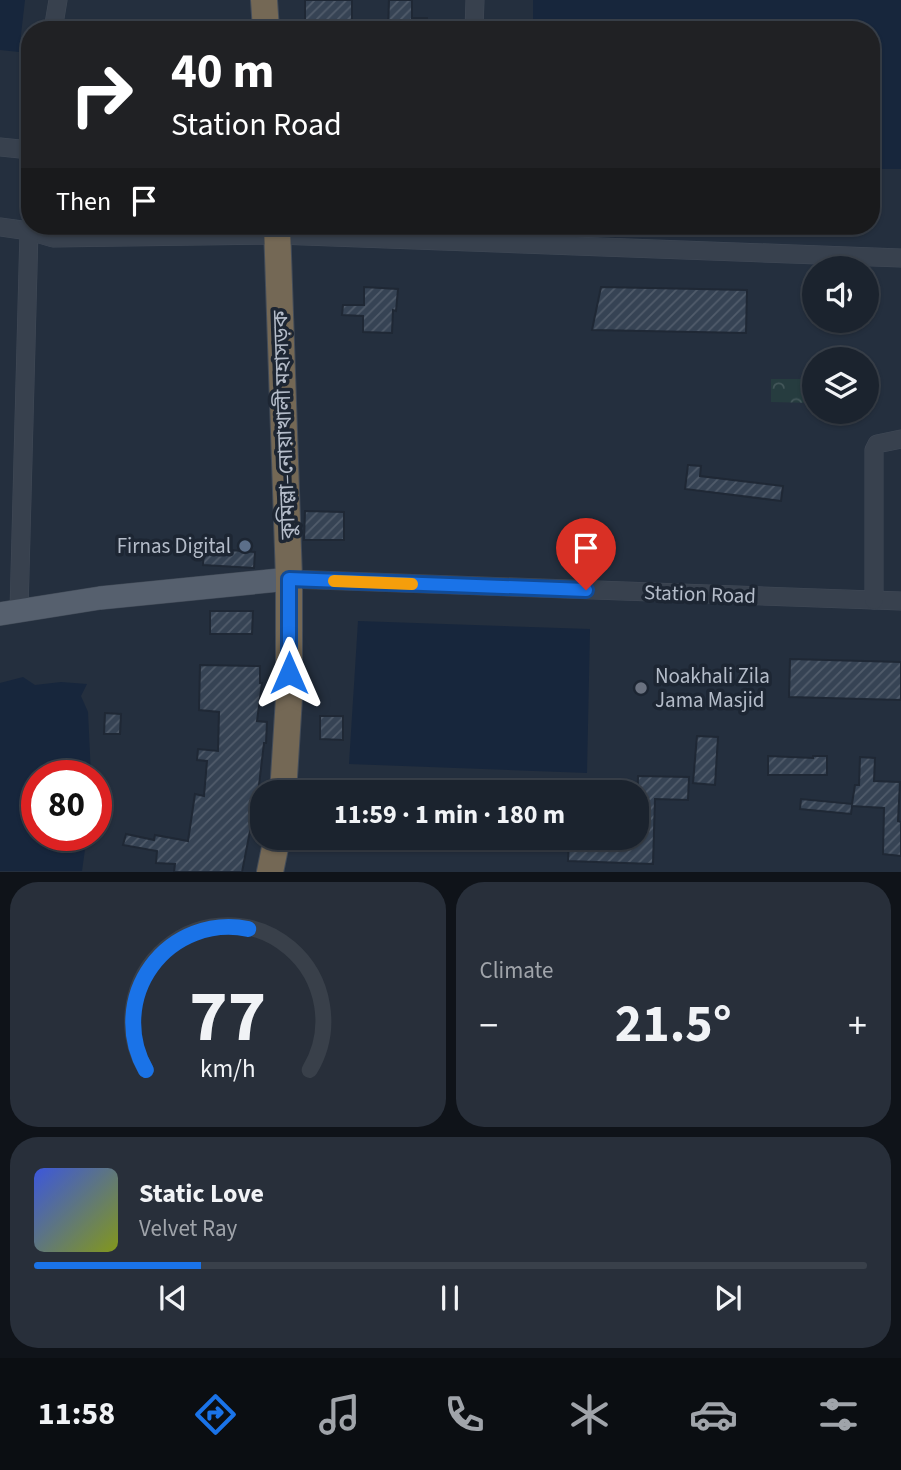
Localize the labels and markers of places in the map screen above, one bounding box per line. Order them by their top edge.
pin [556,518,616,590]
place label: Firnas Digital [117,531,231,561]
marker: Firnas Digital [237,538,253,554]
place label: Noakhali Zila Jama Masjid [655,661,770,715]
marker: Noakhali Zila Jama Masjid [633,680,649,696]

